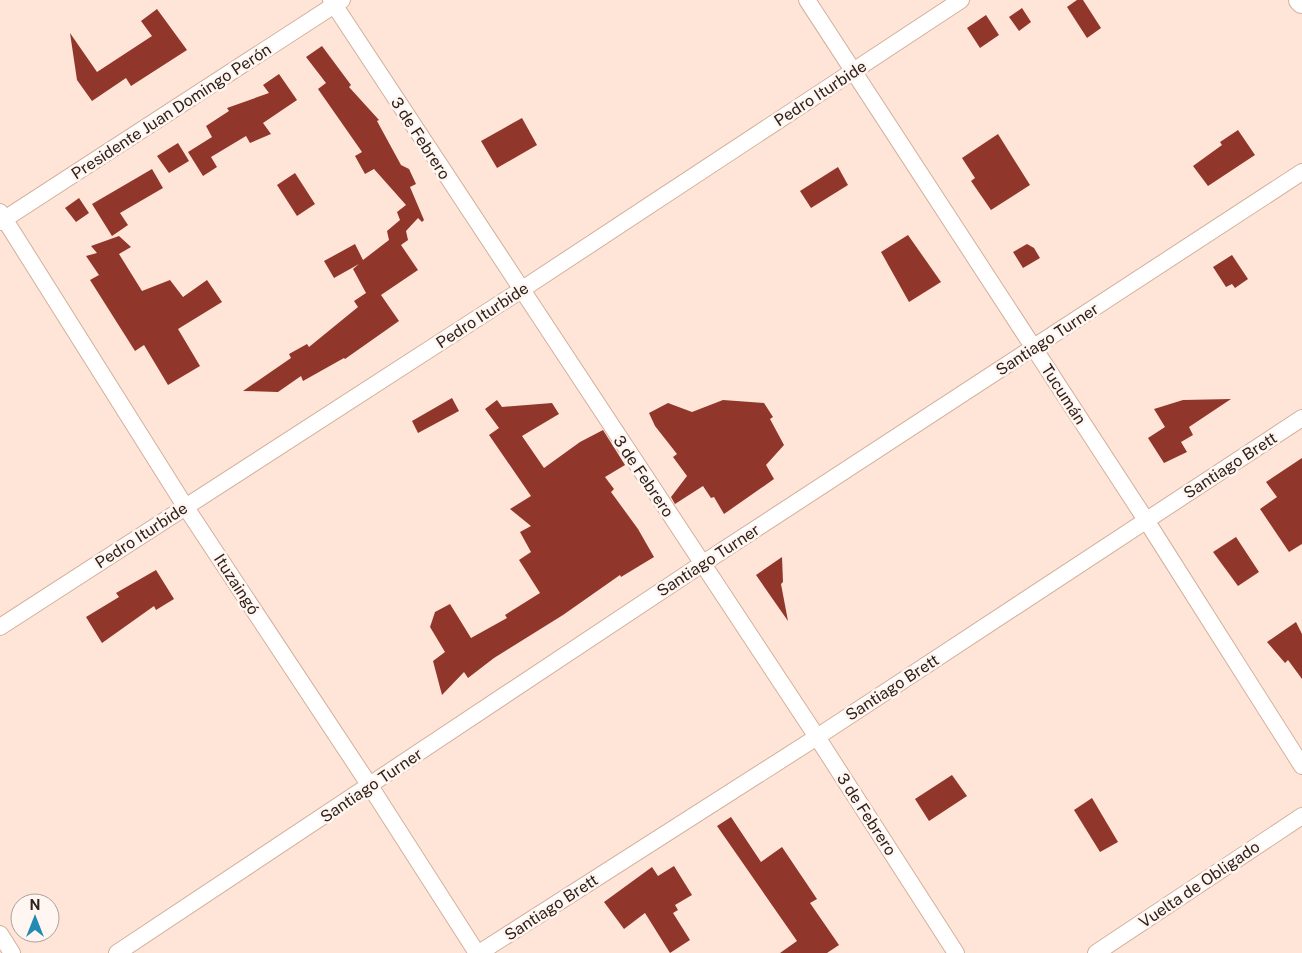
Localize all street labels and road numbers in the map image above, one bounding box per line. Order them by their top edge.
street label: Presidente Juan Domingo Perón [68,40,275,183]
street label: Pedro Iturbide [771,57,870,130]
street label: 3 de Febrero [387,94,454,183]
street label: Pedro Iturbide [433,279,532,352]
street label: Santiago Turner [992,299,1102,380]
street label: Tucumán [1037,361,1090,428]
street label: Santiago Brett [1180,428,1280,503]
street label: 3 de Febrero [609,432,678,521]
street label: Pedro Iturbide [92,499,191,572]
street label: Santiago Turner [653,520,763,601]
street label: Ituzaingó [210,550,263,618]
street label: Santiago Brett [842,650,942,725]
street label: Santiago Turner [317,744,426,826]
street label: 3 de Febrero [833,770,900,859]
street label: Vuelta de Obligado [1135,837,1263,932]
street label: Santiago Brett [501,870,601,945]

